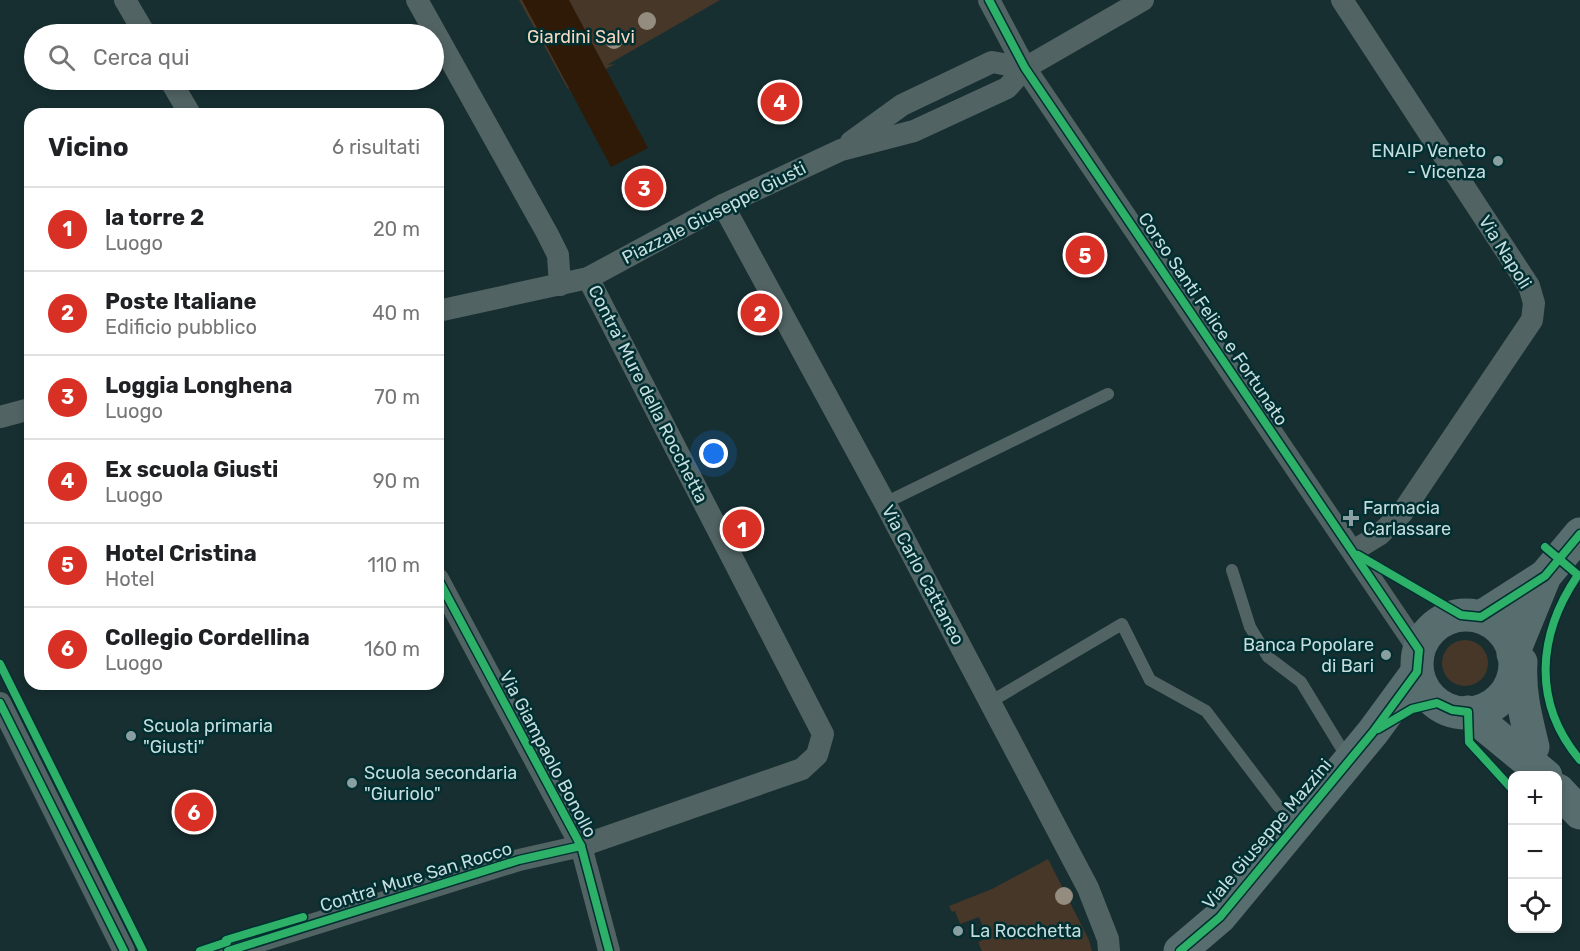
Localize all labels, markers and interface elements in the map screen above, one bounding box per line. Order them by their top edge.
search box [24,24,444,90]
park label: Giardini Salvi [527,26,635,48]
icon: search [45,41,78,74]
text: Cerca qui [93,44,189,71]
pin: 4 [760,80,800,124]
text: Vicino [48,132,129,163]
text: 6 risultati [332,135,420,159]
place label: ENAIP Veneto - Vicenza [1371,140,1486,183]
marker: ENAIP Veneto - Vicenza [1491,154,1505,168]
street label: Piazzale Giuseppe Giusti [618,157,810,269]
pin: 3 [624,166,664,210]
text: la torre 2 [105,204,204,231]
street label: Corso Santi Felice e Fortunato [1133,208,1293,430]
street label: Via Napoli [1474,211,1536,293]
text: 1 [63,217,72,241]
text: 20 m [373,217,420,241]
text: Luogo [105,231,163,255]
pin: 5 [1066,232,1104,278]
street label: Contra' Mure della Rocchetta [583,281,713,507]
text: Poste Italiane [105,288,256,315]
pin: 2 [740,290,780,336]
text: 2 [61,301,74,325]
text: 40 m [372,301,420,325]
text: Edificio pubblico [105,315,257,339]
text: Loggia Longhena [105,372,292,399]
text: 3 [61,385,74,409]
text: 70 m [374,385,420,409]
text: Luogo [105,399,163,423]
your location [699,439,728,468]
text: Ex scuola Giusti [105,456,278,483]
text: 4 [61,469,74,493]
text: 90 m [373,469,420,493]
text: Luogo [105,483,163,507]
place label: Farmacia Carlassare [1363,497,1451,540]
street label: Via Carlo Cattaneo [877,501,969,649]
pin: 1 [722,506,762,552]
marker: Farmacia Carlassare [1344,511,1358,525]
text: Hotel Cristina [105,540,257,567]
text: 5 [61,553,74,577]
text: 110 m [368,553,420,577]
text: Hotel [105,567,155,591]
text: Collegio Cordellina [105,624,310,651]
place label: Banca Popolare di Bari [1243,634,1374,677]
text: 6 [61,637,74,661]
text: 160 m [364,637,420,661]
marker: Banca Popolare di Bari [1379,648,1393,662]
text: Luogo [105,651,163,675]
street label: Via Giampaolo Bonollo [495,667,601,841]
place label: Scuola primaria "Giusti" [143,715,273,758]
marker: Scuola primaria "Giusti" [124,729,138,743]
street label: Viale Giuseppe Mazzini [1198,754,1336,914]
place label: Scuola secondaria "Giuriolo" [364,762,517,805]
map controls [1508,771,1562,933]
button: + [1508,771,1562,825]
marker: Scuola secondaria "Giuriolo" [345,776,359,790]
pin: 6 [174,790,214,834]
button: − [1508,825,1562,879]
street label: Contra' Mure San Rocco [317,837,515,917]
button: locate [1508,879,1562,933]
place label: La Rocchetta [970,920,1081,942]
marker: La Rocchetta [951,924,965,938]

